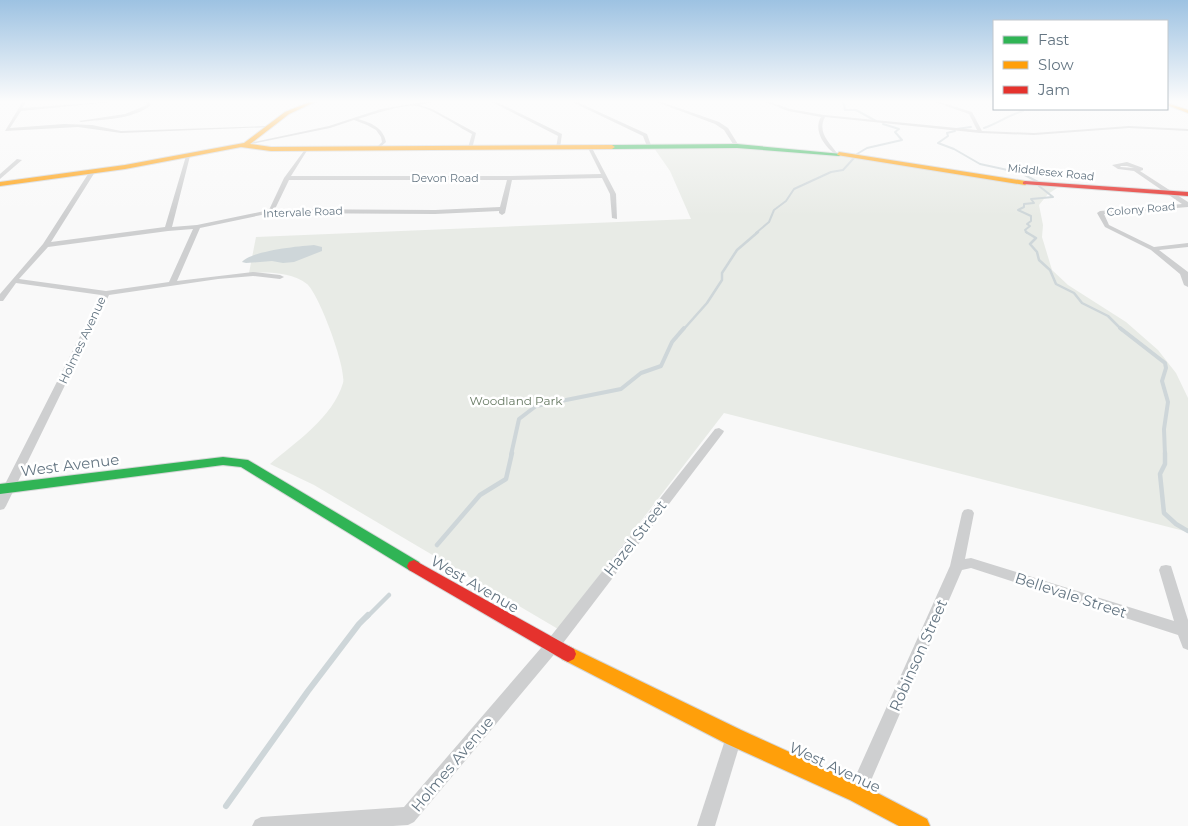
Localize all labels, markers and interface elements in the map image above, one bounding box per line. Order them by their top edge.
legend [993,20,1168,110]
text: Fast [1038,30,1069,49]
text: Slow [1038,55,1074,74]
text: Jam [1037,80,1070,99]
street label: Middlesex Road [1007,160,1095,184]
street label: Devon Road [411,171,479,185]
street label: Colony Road [1106,199,1176,219]
street label: Intervale Road [263,204,343,220]
street label: Holmes Avenue [55,294,109,386]
park label: Woodland Park [470,393,563,408]
street label: West Avenue [20,450,120,480]
street label: Hazel Street [600,496,670,580]
street label: West Avenue [427,551,523,617]
street label: Bellevale Street [1013,568,1129,622]
street label: Robinson Street [885,596,951,714]
street label: Holmes Avenue [407,713,497,815]
street label: West Avenue [786,738,884,796]

